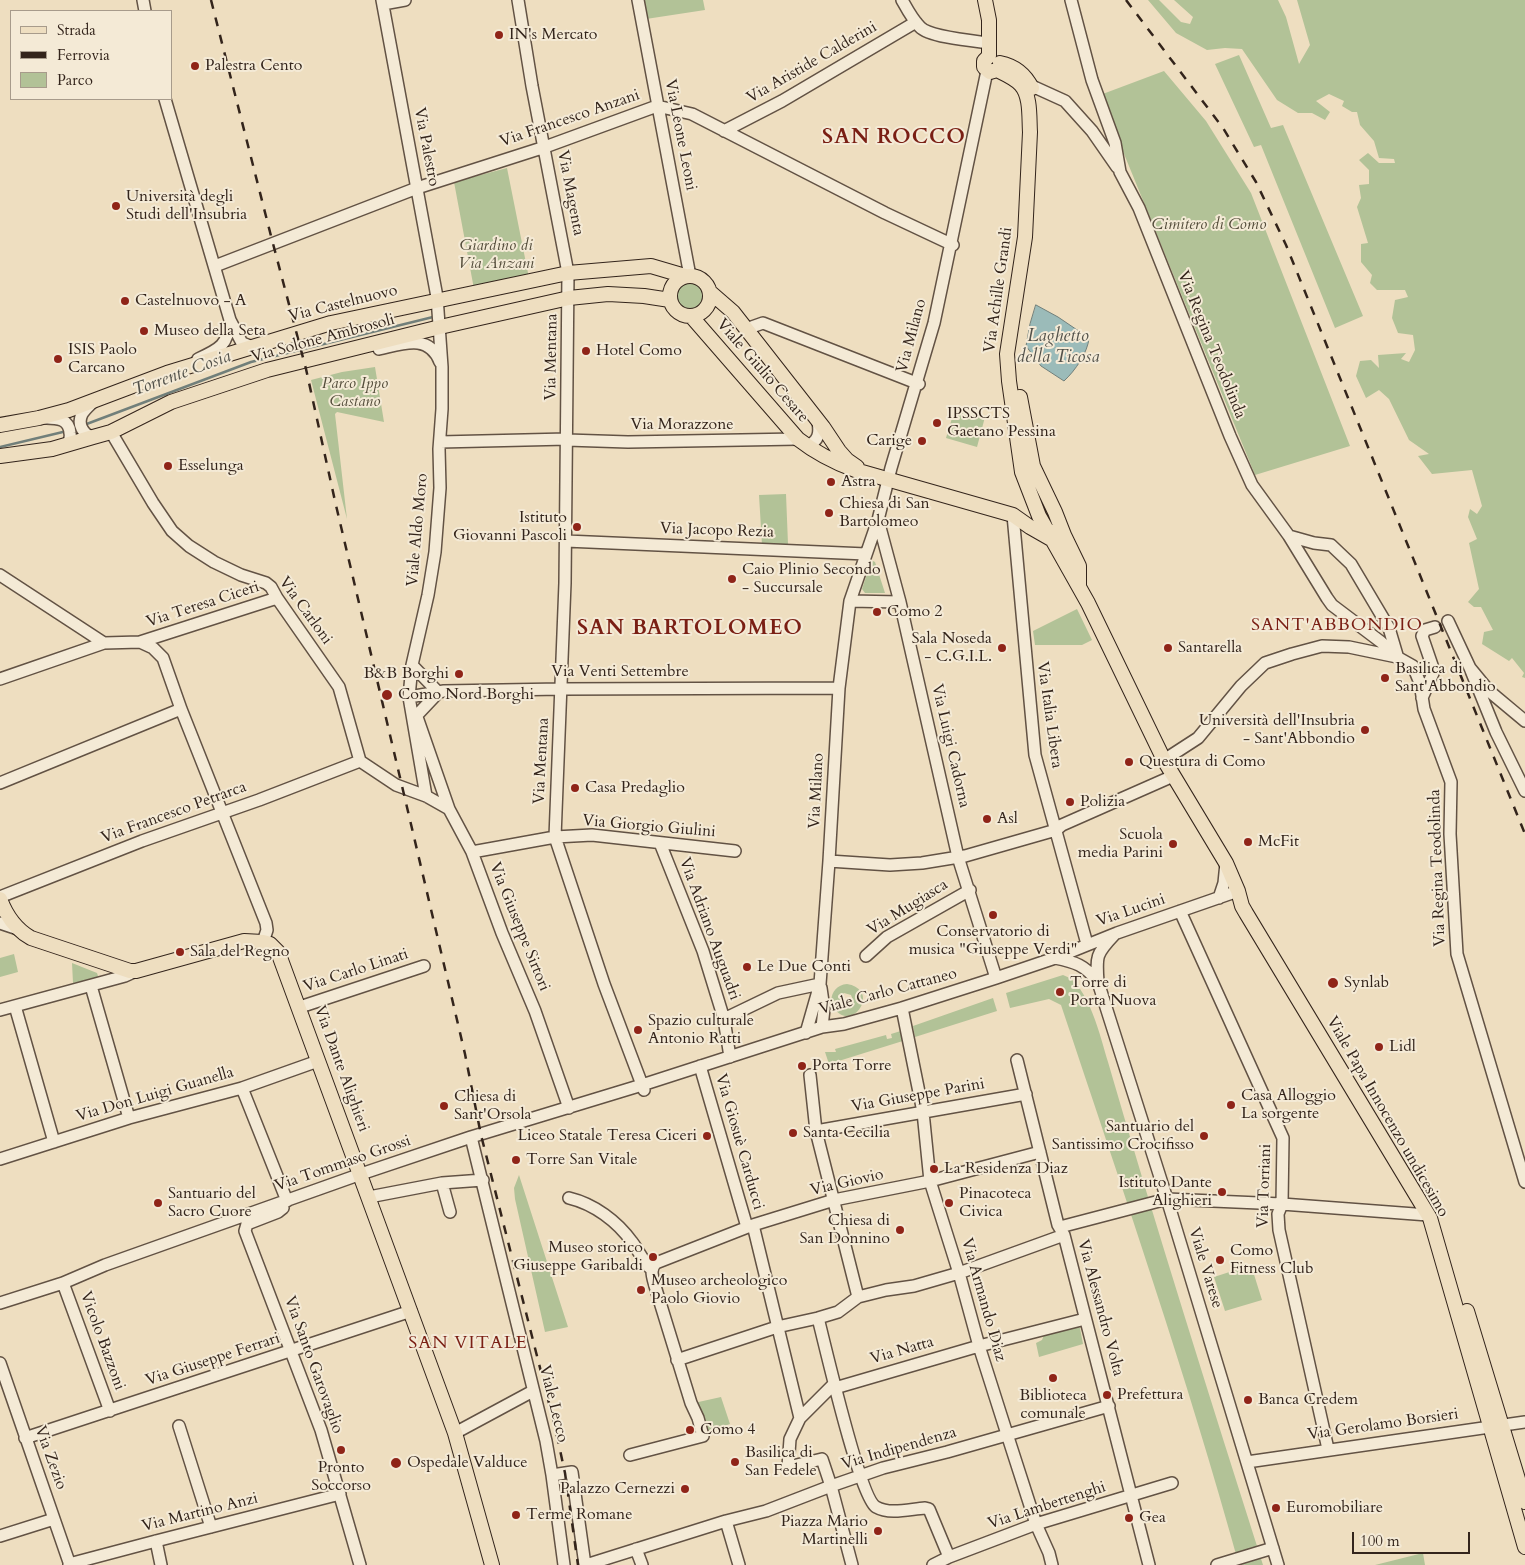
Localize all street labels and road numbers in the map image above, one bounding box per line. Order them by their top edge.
street label: Via Aristide Calderini [744,18,880,108]
street label: Via Leone Leoni [660,78,700,192]
street label: Via Francesco Anzani [498,86,642,152]
street label: Via Palestro [409,106,443,188]
street label: Via Magenta [552,149,588,237]
street label: Via Achille Grandi [981,226,1017,354]
street label: Via Regina Teodolinda [1173,268,1249,422]
street label: Via Castelnuovo [287,281,399,327]
street label: Via Milano [893,297,931,375]
street label: Via Solone Ambrosoli [249,311,397,367]
street label: Via Mentana [542,313,562,401]
street label: Viale Giulio Cesare [712,315,812,427]
street label: Via Morazzone [630,415,734,435]
street label: Viale Aldo Moro [403,472,433,588]
street label: Via Jacopo Rezia [660,519,774,543]
street label: Via Carloni [274,573,336,649]
street label: Via Teresa Ciceri [144,578,262,632]
street label: Via Italia Libera [1032,660,1066,770]
street label: Via Venti Settembre [551,662,689,682]
street label: Via Luigi Cadorna [926,682,974,810]
street label: Via Mentana [530,717,554,805]
street label: Via Milano [805,753,829,829]
street label: Via Francesco Petrarca [99,778,249,848]
street label: Via Regina Teodolinda [1426,789,1450,947]
street label: Via Giorgio Giulini [582,812,716,842]
street label: Via Adriano Auguadri [674,855,744,1003]
street label: Via Giuseppe Sirtori [484,860,554,994]
street label: Via Mugiasca [864,876,952,940]
street label: Via Lucini [1094,890,1168,932]
street label: Via Carlo Linati [301,945,411,997]
street label: Viale Carlo Cattaneo [817,964,959,1020]
street label: Via Dante Alighieri [309,1003,373,1135]
street label: Viale Papa Innocenzo undicesimo [1322,1013,1452,1221]
street label: Via Don Luigi Guanella [74,1063,236,1127]
street label: Via Giosuè Carducci [710,1072,768,1212]
street label: Via Giuseppe Parini [850,1075,986,1117]
street label: Via Tommaso Grossi [273,1132,413,1196]
street label: Via Torriani [1254,1143,1276,1229]
street label: Via Giovio [809,1165,885,1201]
street label: Viale Varese [1184,1225,1226,1311]
street label: Via Armando Diaz [956,1236,1010,1364]
street label: Via Alessandro Volta [1073,1238,1127,1378]
street label: Vicolo Bazzoni [75,1289,129,1393]
street label: Via Santo Garovaglio [279,1294,347,1436]
street label: Via Giuseppe Ferrari [143,1329,283,1391]
street label: Via Natta [868,1333,936,1369]
street label: Viale Lecco [534,1363,572,1445]
street label: Via Gerolamo Borsieri [1306,1405,1460,1445]
street label: Via Indipendenza [839,1423,959,1475]
street label: Via Zezio [30,1424,70,1492]
street label: Via Lambertenghi [986,1478,1108,1534]
street label: Via Martino Anzi [140,1489,260,1537]

